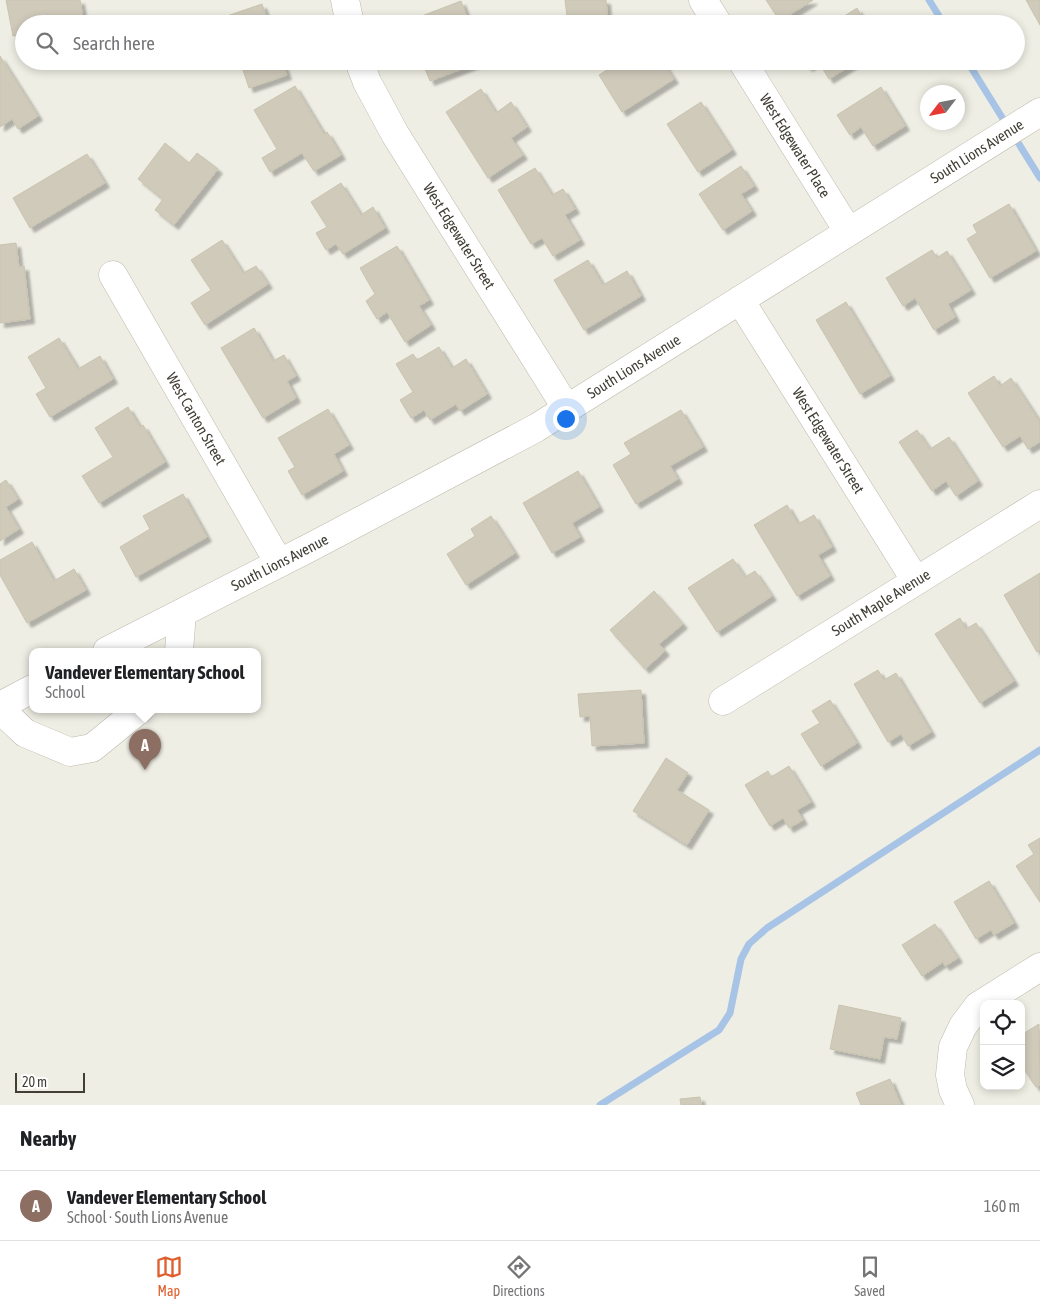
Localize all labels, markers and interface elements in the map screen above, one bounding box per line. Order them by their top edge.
search box [15,15,1025,70]
icon: search [33,29,61,57]
text: Search here [73,32,155,54]
north arrow [920,85,965,130]
street label: West Edgewater Place [757,90,834,201]
street label: South Lions Avenue [927,115,1027,187]
street label: West Edgewater Street [420,180,499,292]
street label: South Lions Avenue [584,331,684,402]
street label: West Canton Street [163,369,230,468]
street label: West Edgewater Street [789,384,868,496]
your location [553,406,579,432]
street label: South Lions Avenue [228,530,331,594]
street label: South Maple Avenue [828,565,933,639]
popup [29,648,261,713]
text: Vandever Elementary School [45,661,245,683]
text: School [45,683,85,701]
pin: A [129,729,161,770]
map controls [980,1000,1025,1090]
button: locate [980,1000,1025,1045]
button: layers [980,1045,1025,1090]
scale bar [15,1070,85,1093]
text: 20 m [22,1074,47,1090]
text: Nearby [20,1126,76,1150]
text: Vandever Elementary School [67,1186,266,1208]
text: A [32,1197,40,1215]
text: 160 m [984,1197,1020,1215]
text: School · South Lions Avenue [67,1208,228,1226]
tab: Map [155,1253,183,1299]
tab: Directions [492,1253,545,1299]
tab: Saved [854,1253,885,1299]

